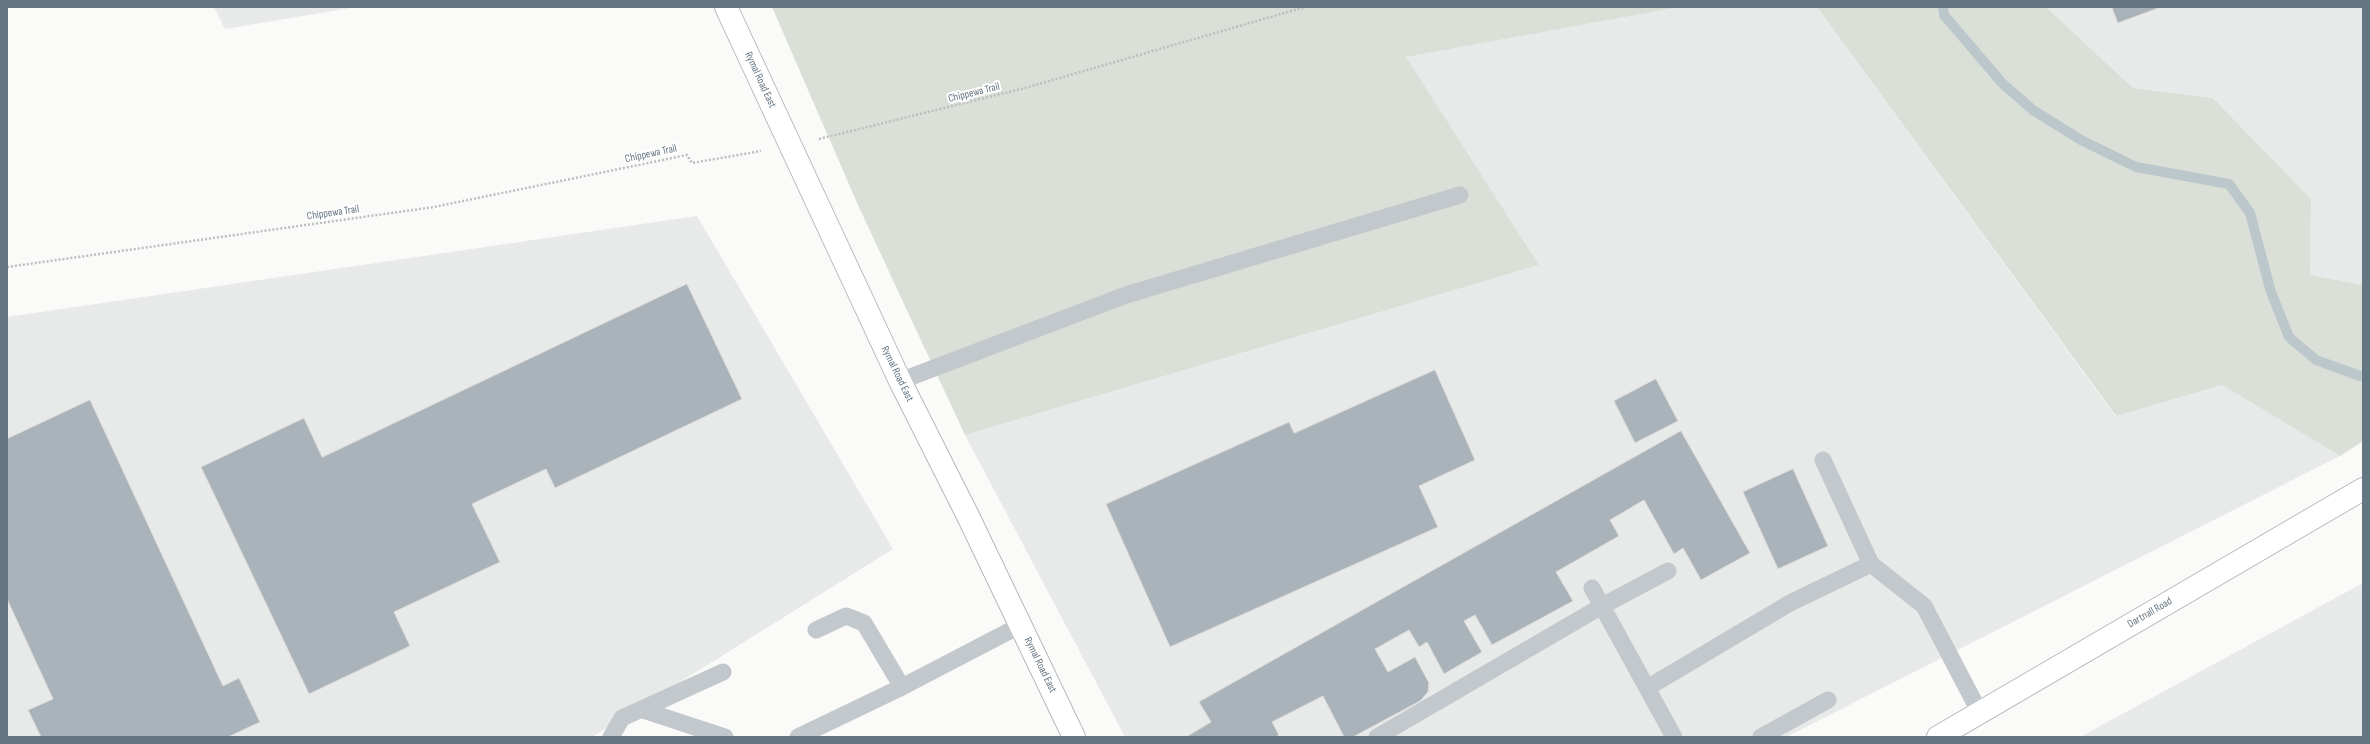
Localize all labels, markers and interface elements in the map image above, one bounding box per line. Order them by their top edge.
street label: Rymal Road East [741,50,779,110]
street label: Chippewa Trail [947,80,1001,106]
street label: Chippewa Trail [624,142,678,166]
street label: Chippewa Trail [306,203,360,223]
street label: Rymal Road East [878,344,916,404]
street label: Dartnall Road [2125,595,2175,631]
street label: Rymal Road East [1021,635,1059,695]

